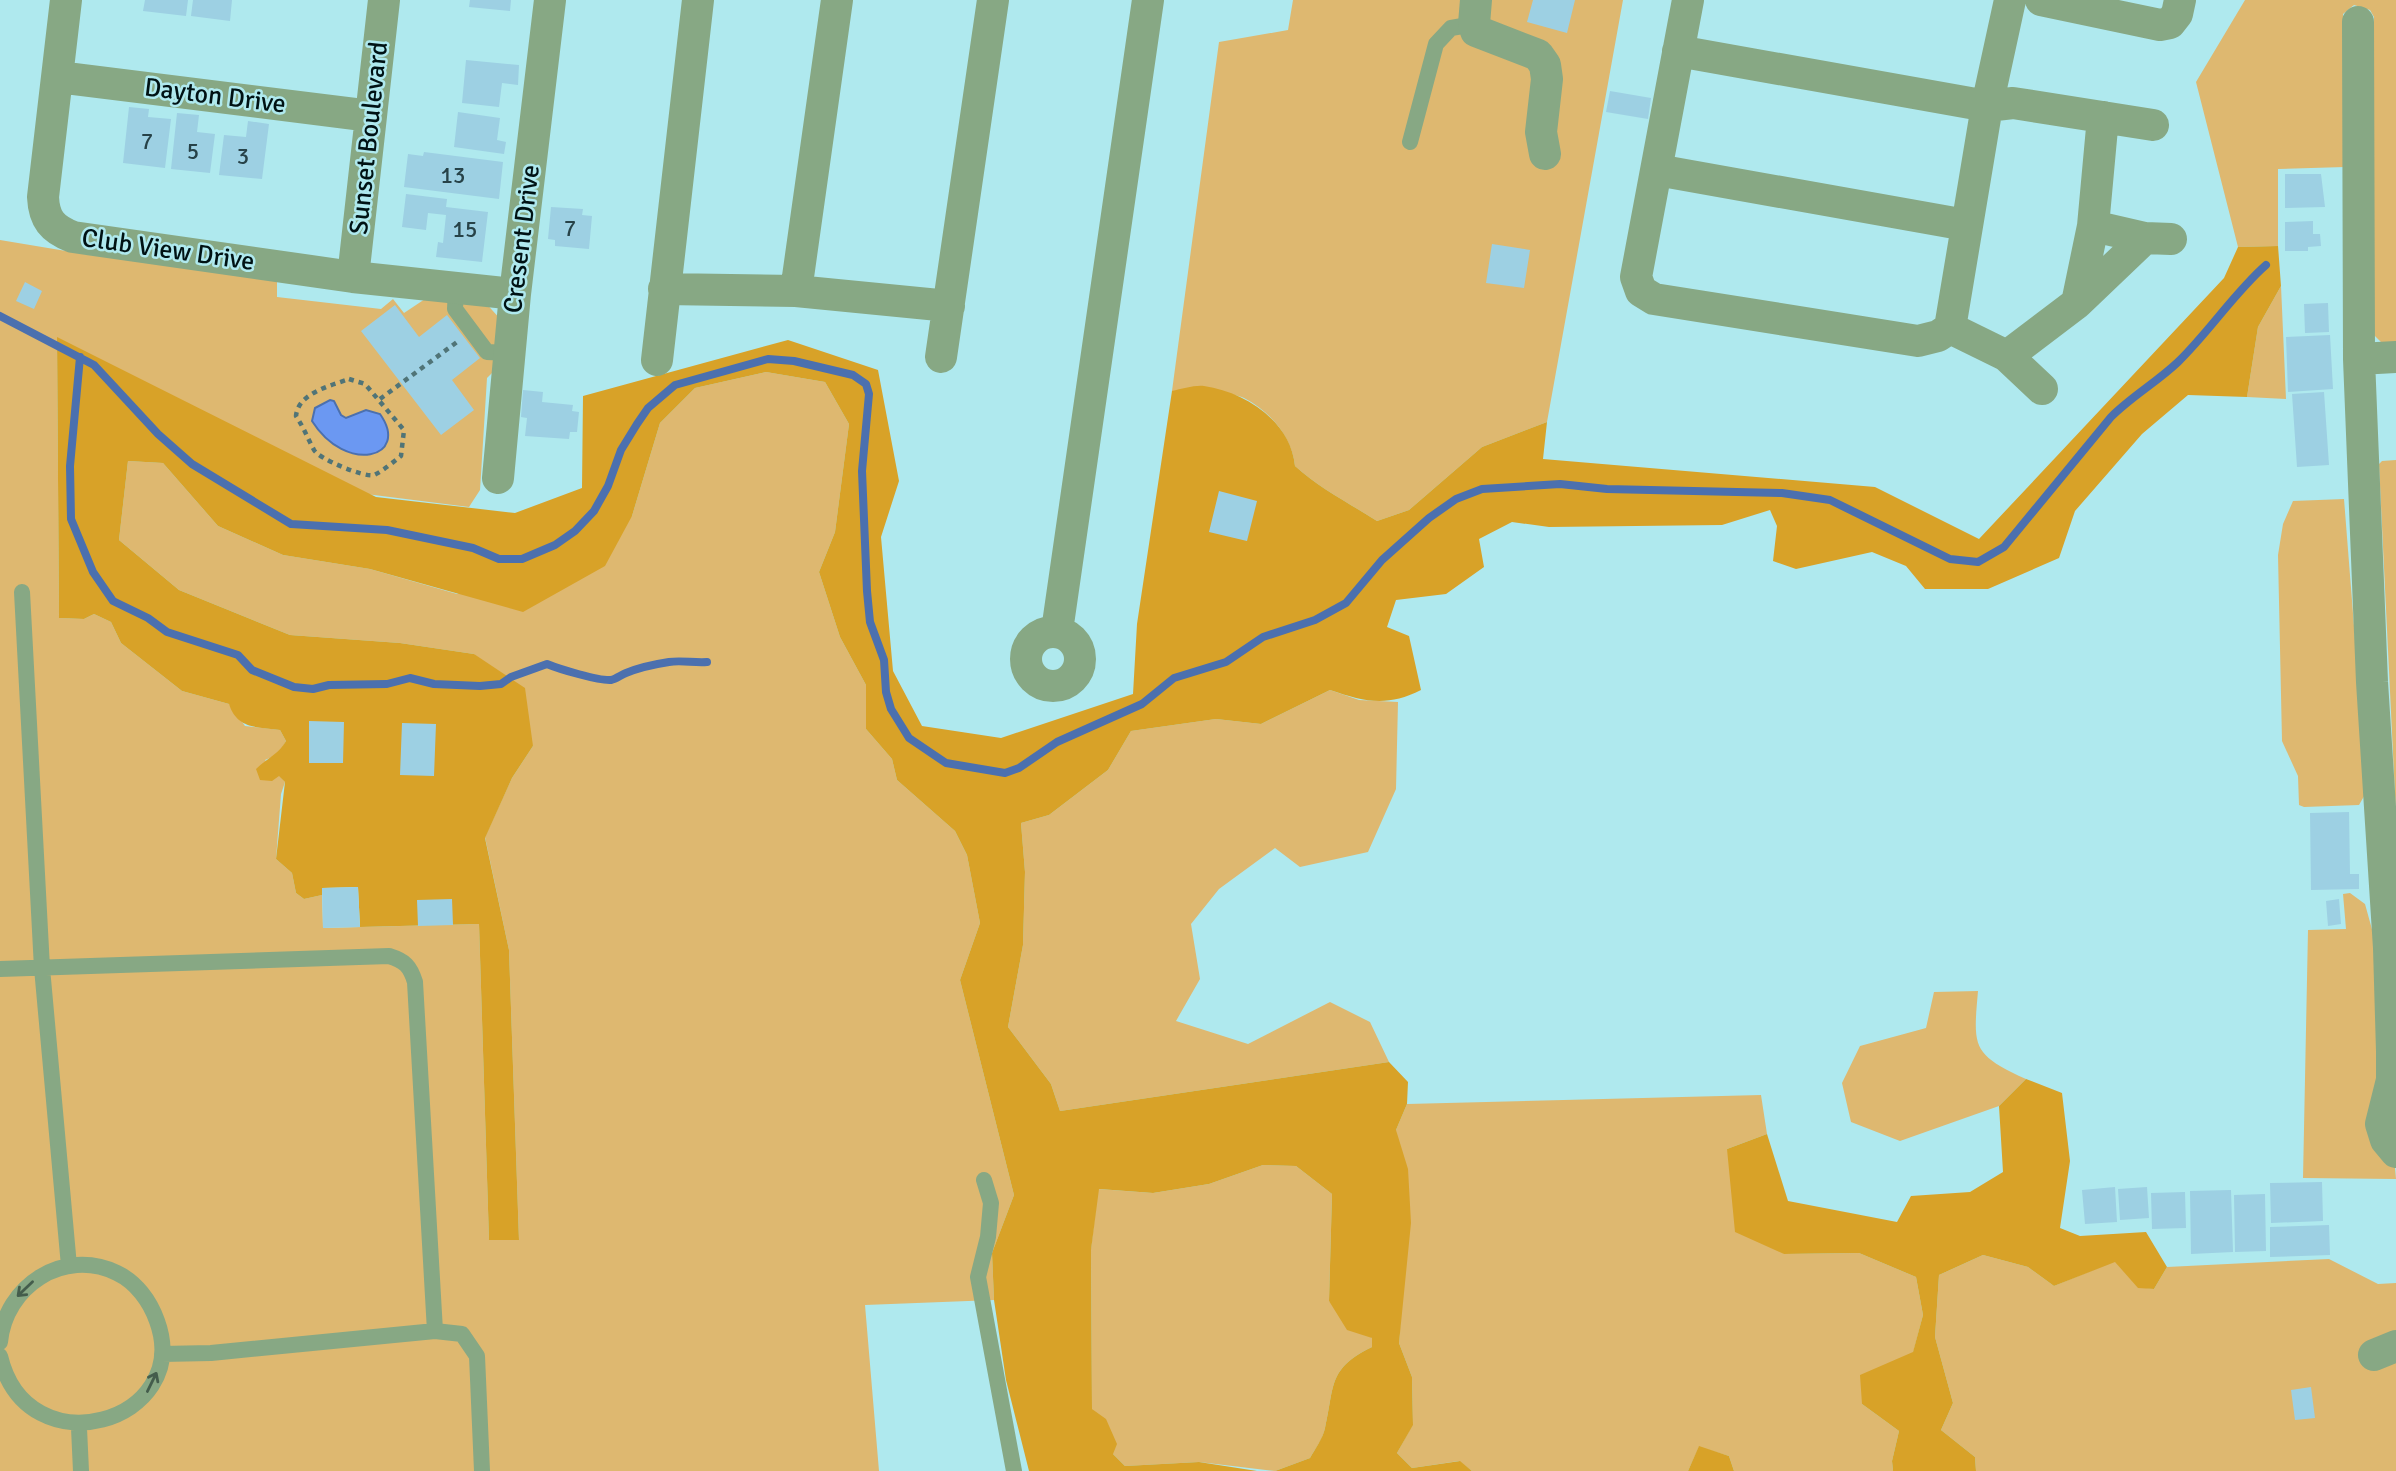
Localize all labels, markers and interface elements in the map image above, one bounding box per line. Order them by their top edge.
street label: Sunset Boulevard [343,40,395,236]
street label: Dayton Drive [142,71,288,121]
house number: 7 [141,127,153,156]
house number: 5 [187,137,199,166]
house number: 3 [237,142,249,171]
house number: 13 [441,161,465,190]
street label: Cresent Drive [497,163,547,315]
house number: 7 [564,214,576,243]
house number: 15 [453,215,477,244]
street label: Club View Drive [80,222,256,278]
one-way arrow [17,1280,35,1297]
one-way arrow [146,1372,160,1393]

